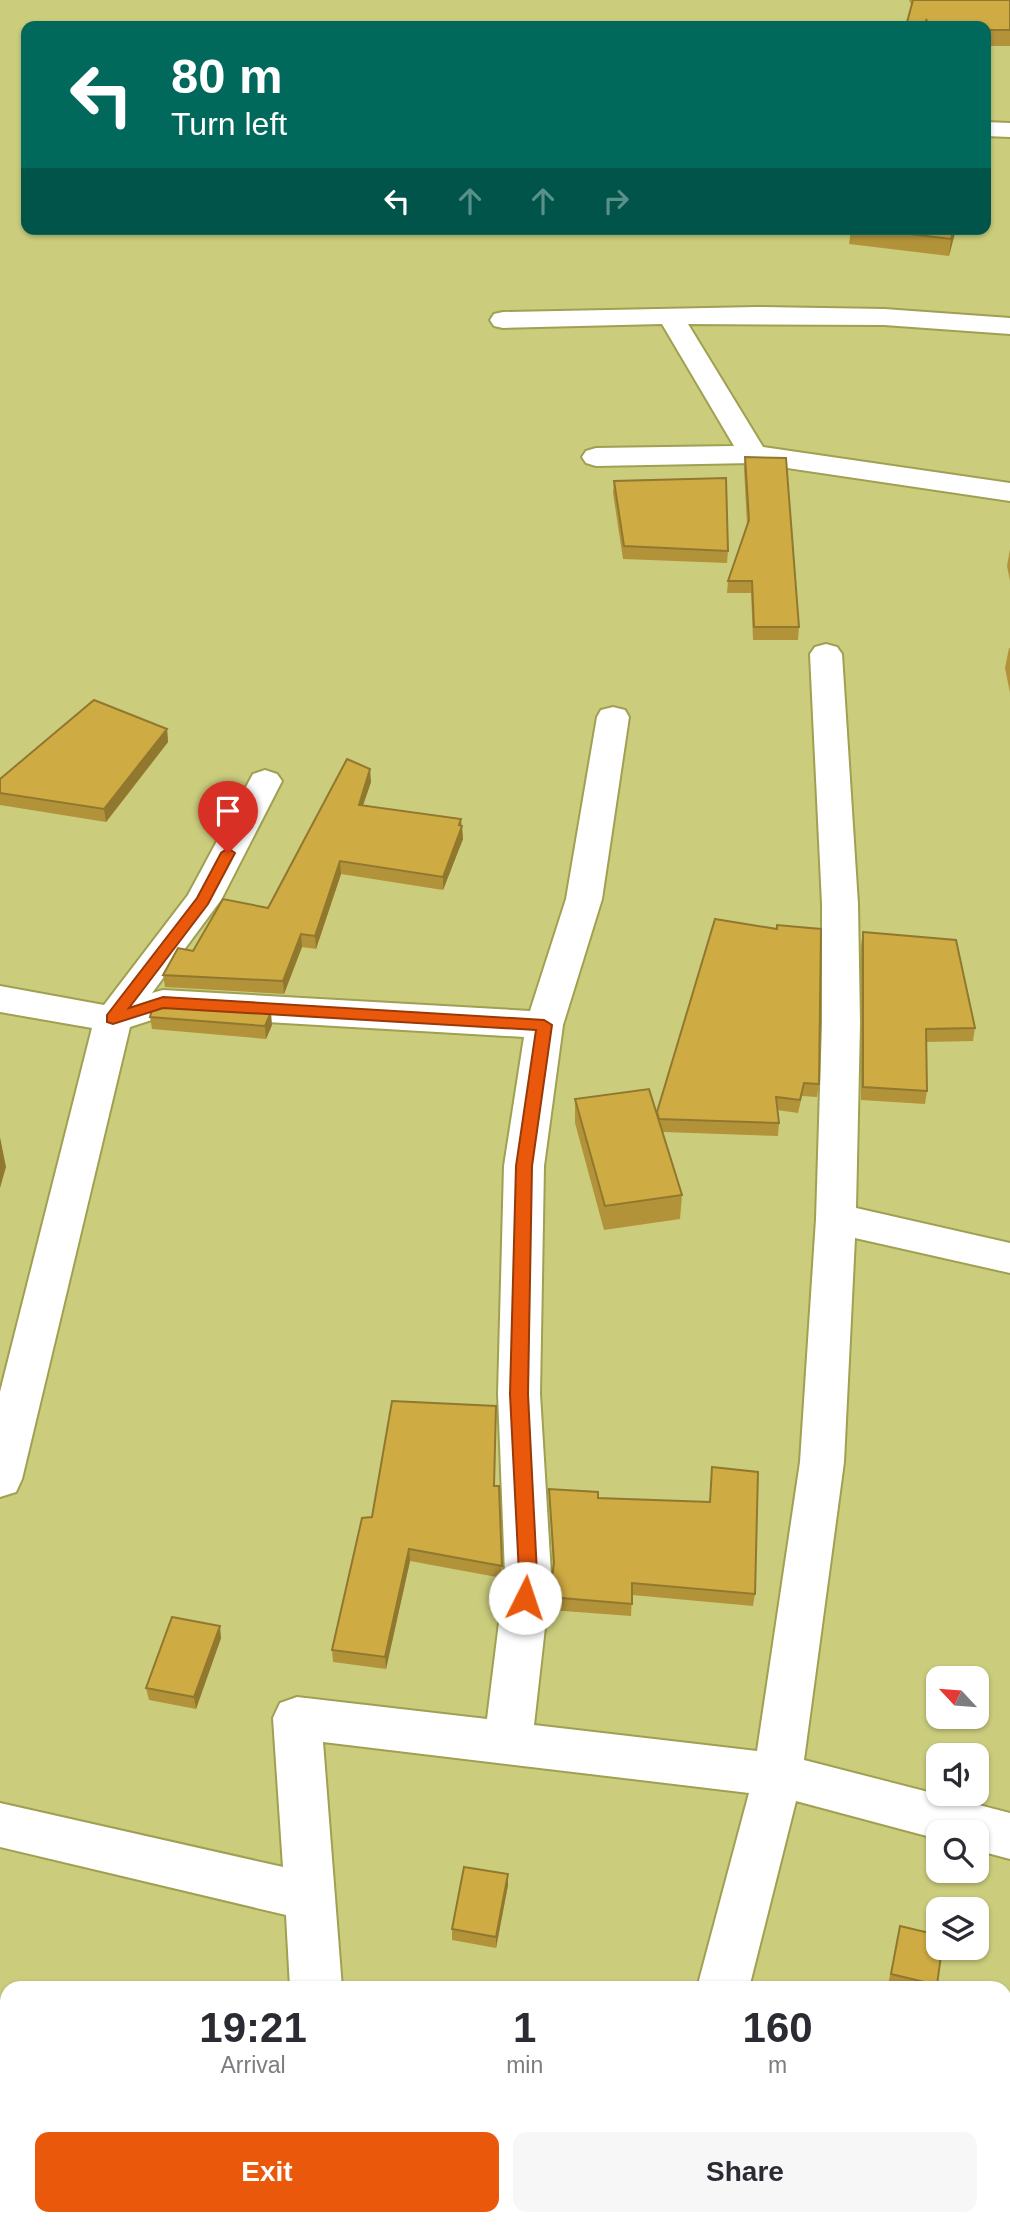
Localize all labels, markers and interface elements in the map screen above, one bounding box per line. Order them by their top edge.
icon: left [56,49,147,140]
text: 80 m [171,49,283,103]
text: Turn left [171,106,287,142]
icon: left [378,182,416,220]
icon: ahead [451,182,489,220]
icon: ahead [524,182,562,220]
icon: right [597,182,635,220]
pin [198,781,258,853]
icon: arrive [209,792,247,830]
position arrow [488,1561,562,1635]
north arrow [926,1666,989,1729]
map controls [926,1666,989,1960]
button: sound [926,1743,989,1806]
button: search [926,1820,989,1883]
button: layers [926,1897,989,1960]
text: 19:21 [199,2004,307,2051]
text: 1 [513,2004,536,2051]
text: 160 [743,2004,813,2051]
text: Arrival [220,2052,286,2078]
text: min [506,2052,543,2078]
text: m [768,2052,787,2078]
button: Exit [35,2132,499,2212]
button: Share [513,2132,977,2212]

